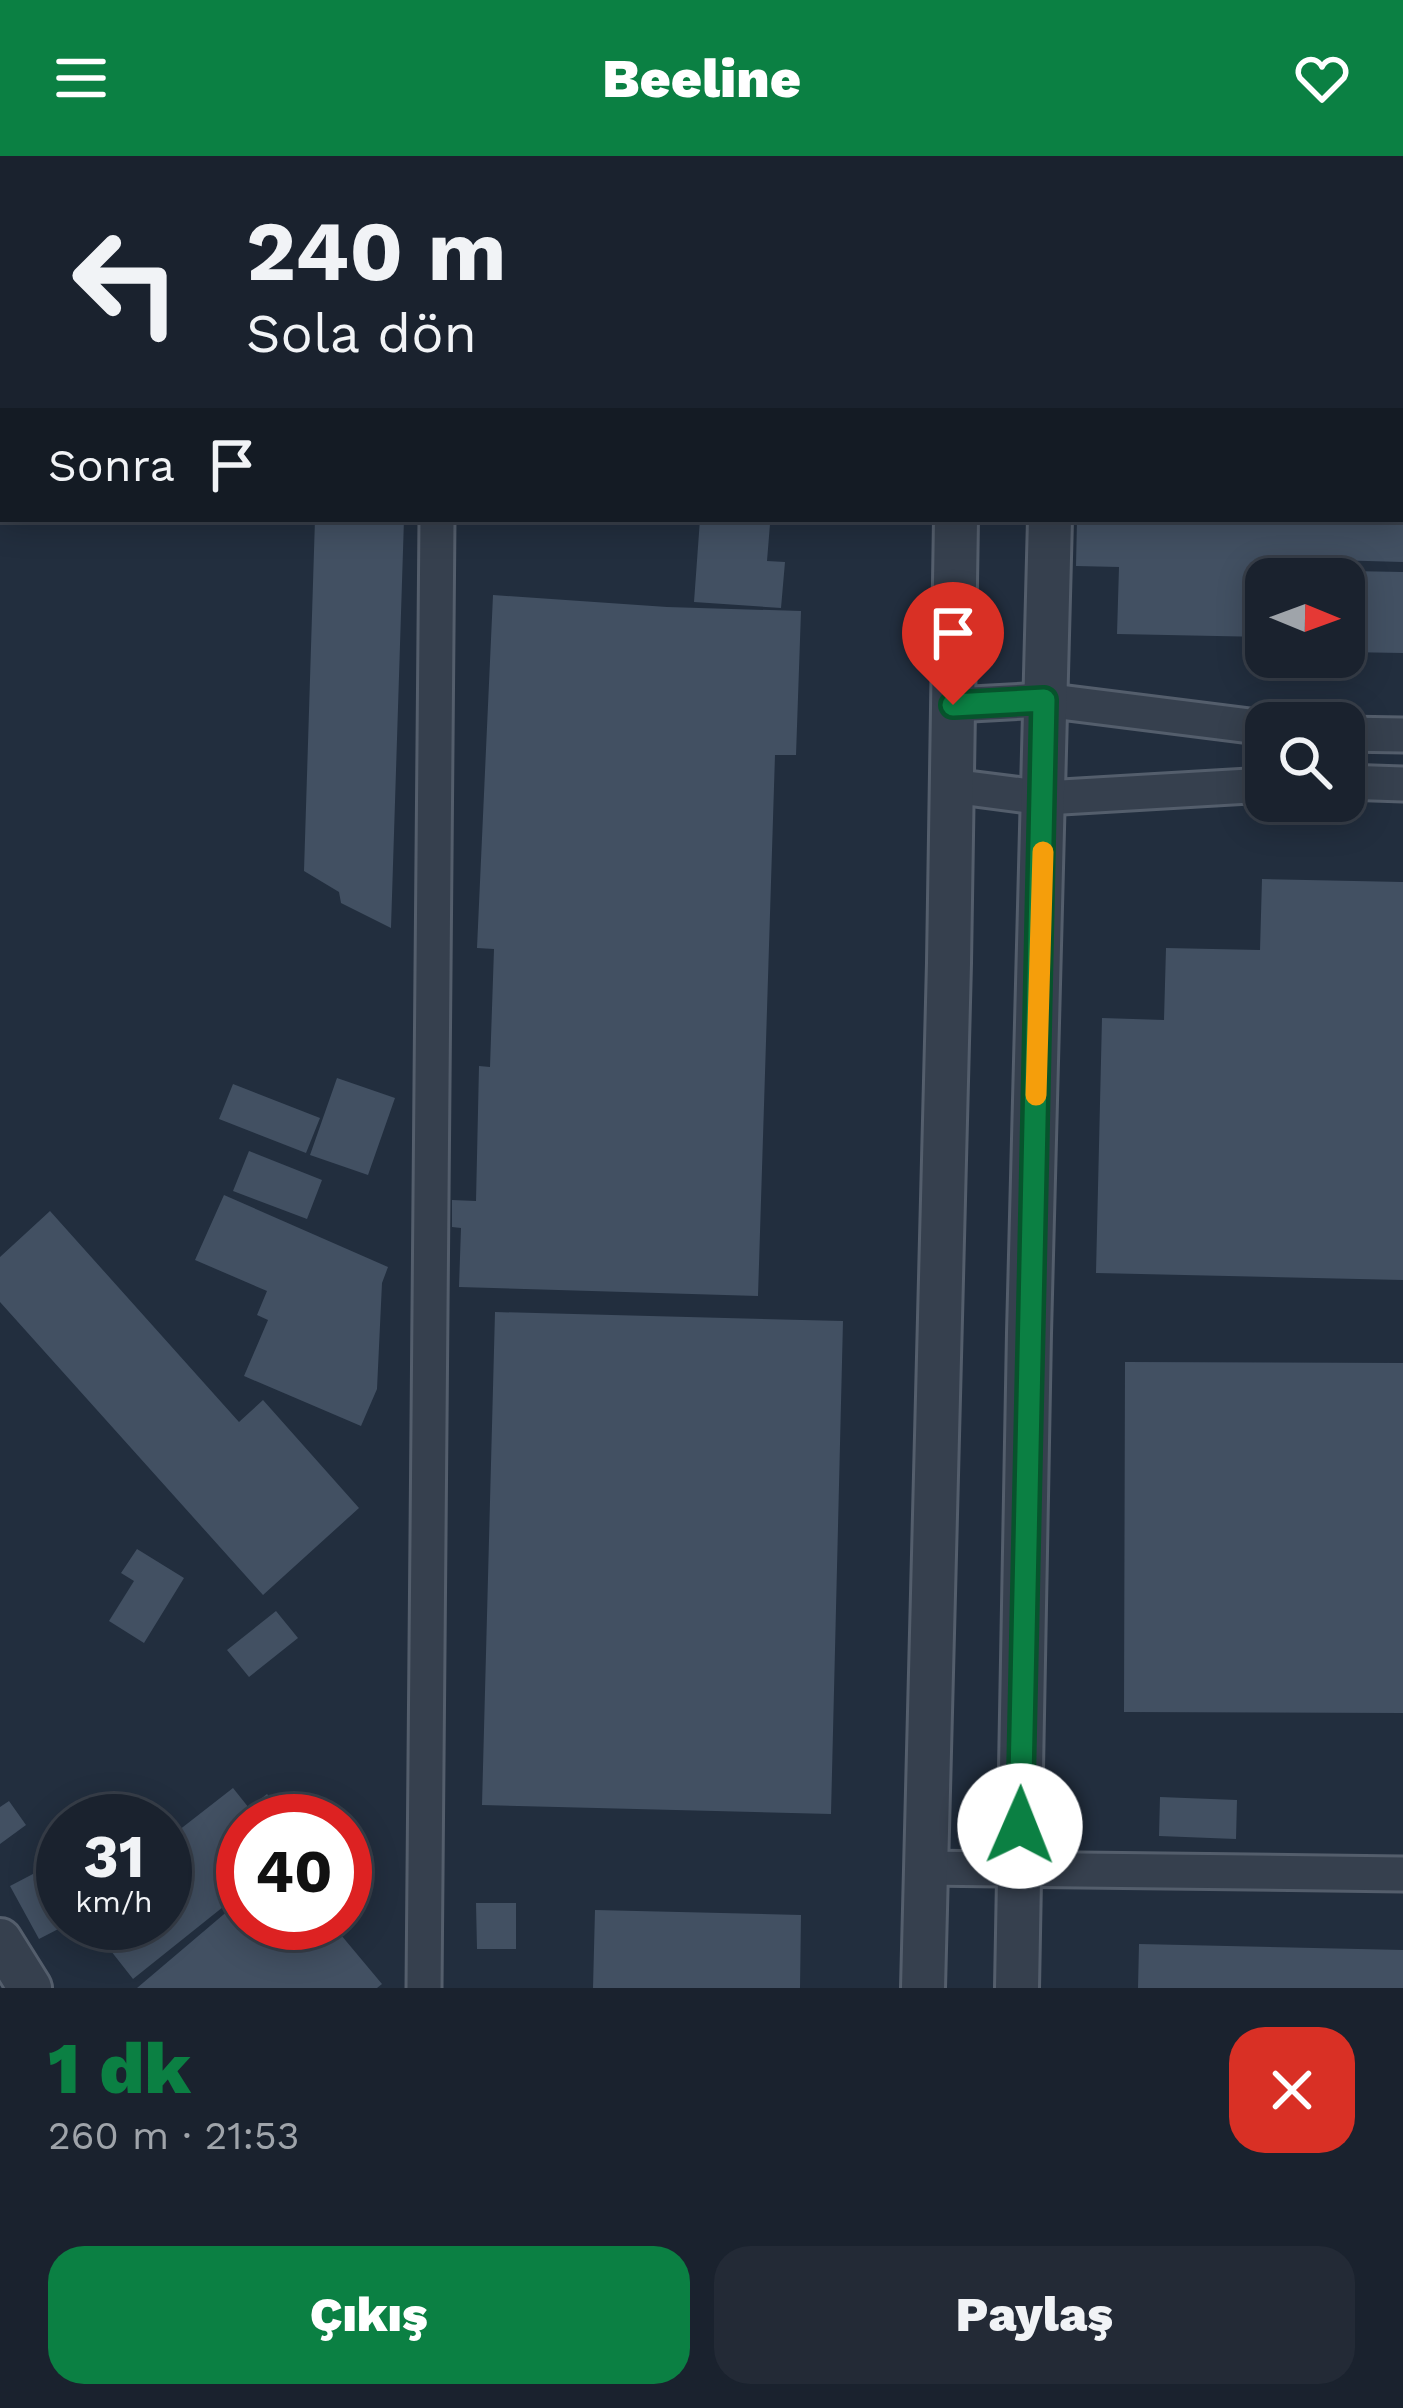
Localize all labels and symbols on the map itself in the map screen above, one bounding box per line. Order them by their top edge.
north arrow [1245,558,1365,678]
pin [902,582,1004,705]
position arrow [957,1763,1083,1889]
speed limit sign: 40 [216,1794,372,1950]

